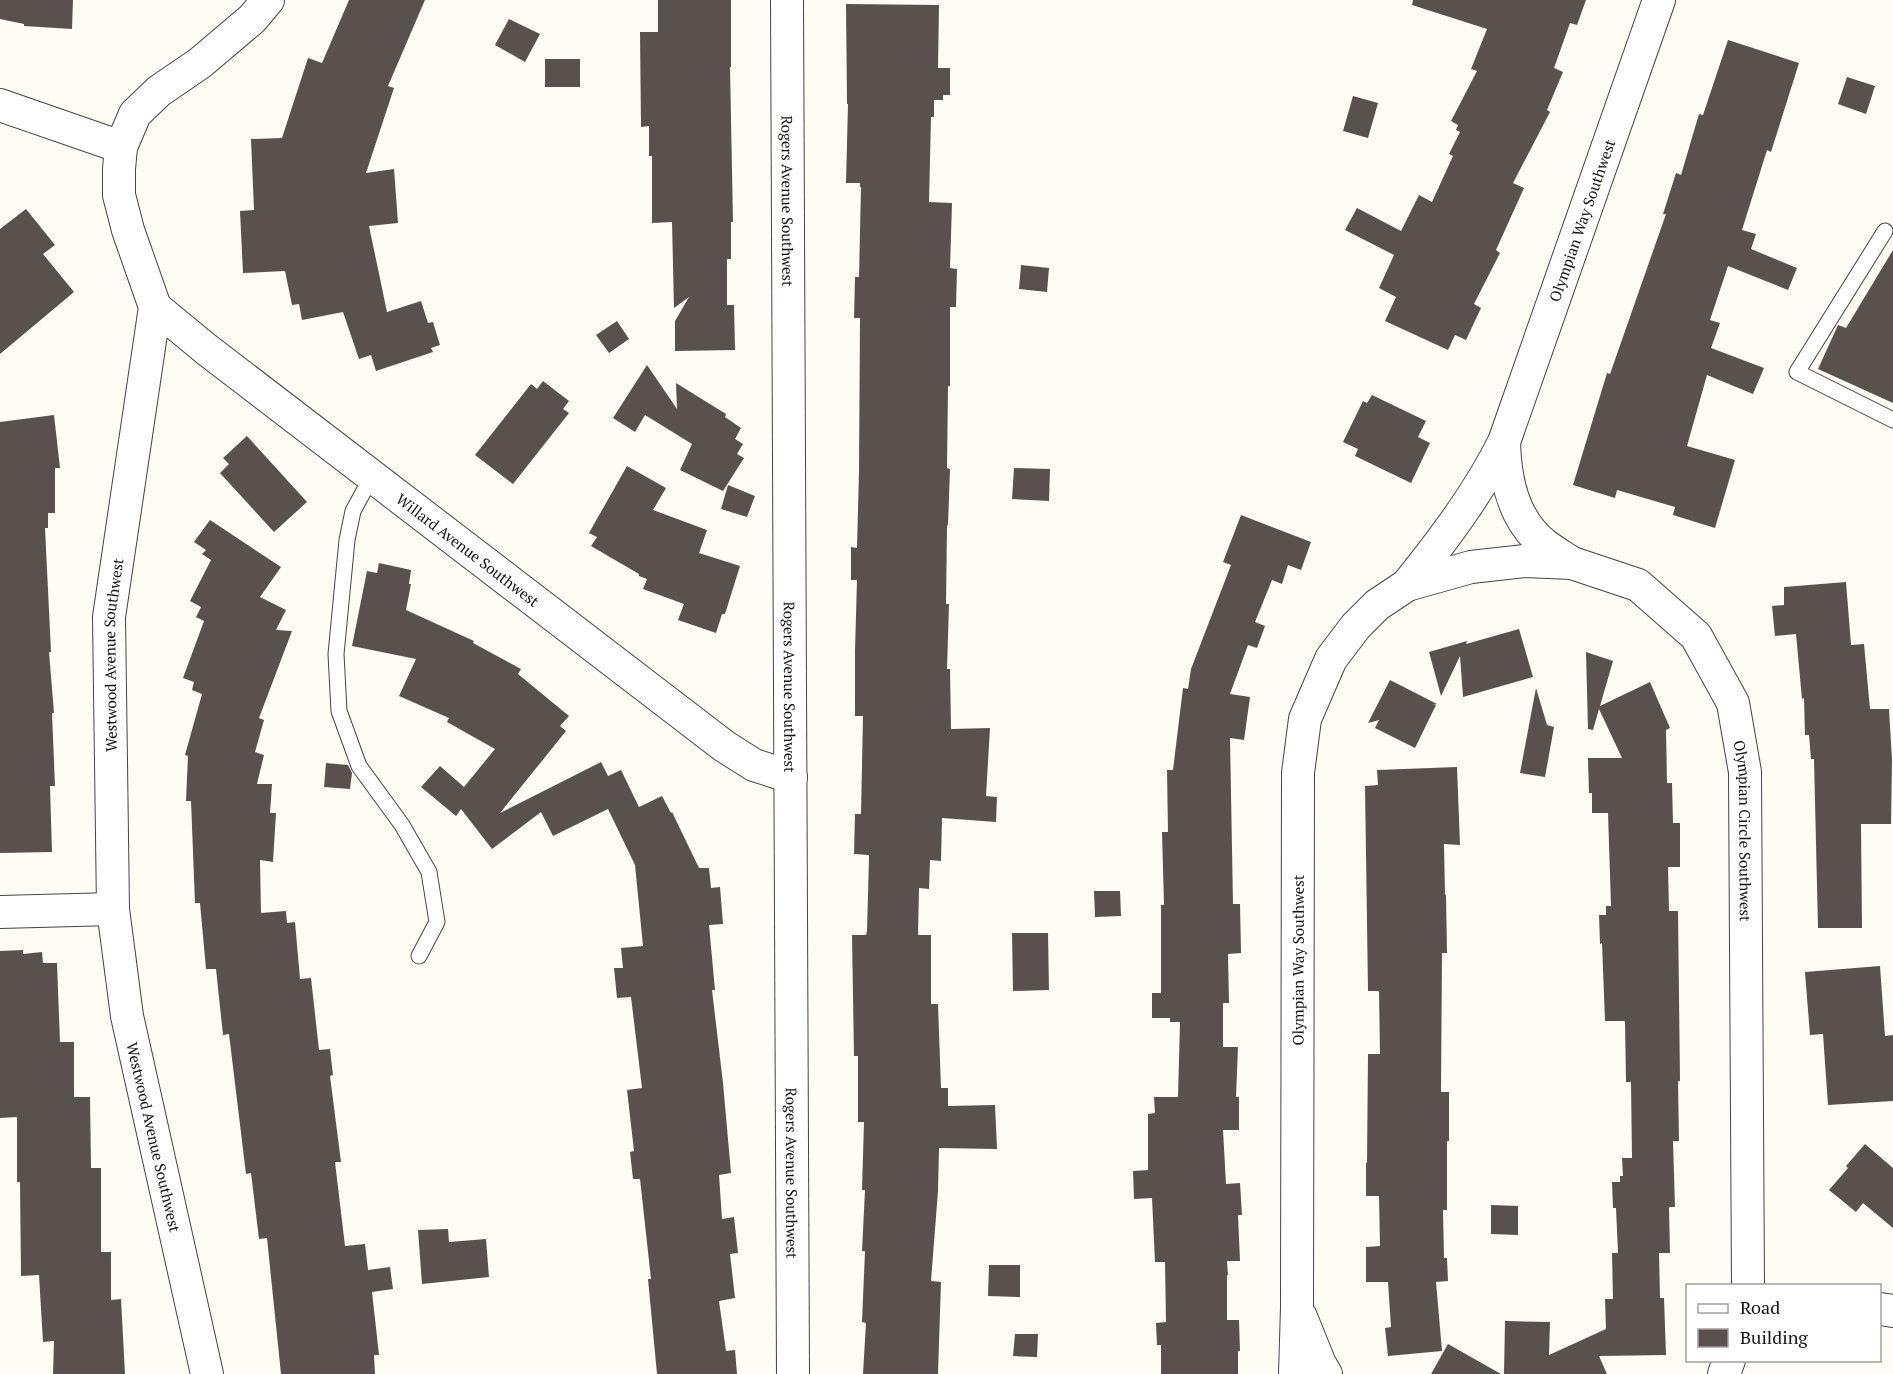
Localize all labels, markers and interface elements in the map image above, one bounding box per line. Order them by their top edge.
street label: Rogers Avenue Southwest [778,115,798,287]
street label: Olympian Way Southwest [1544,136,1620,304]
street label: Willard Avenue Southwest [392,488,544,611]
street label: Westwood Avenue Southwest [99,556,128,752]
street label: Rogers Avenue Southwest [780,601,800,773]
street label: Olympian Circle Southwest [1730,739,1756,922]
street label: Olympian Way Southwest [1287,874,1308,1046]
street label: Westwood Avenue Southwest [122,1040,186,1234]
street label: Rogers Avenue Southwest [782,1087,802,1259]
legend [1686,1284,1881,1362]
text: Road [1740,1295,1780,1319]
text: Building [1740,1325,1808,1349]

